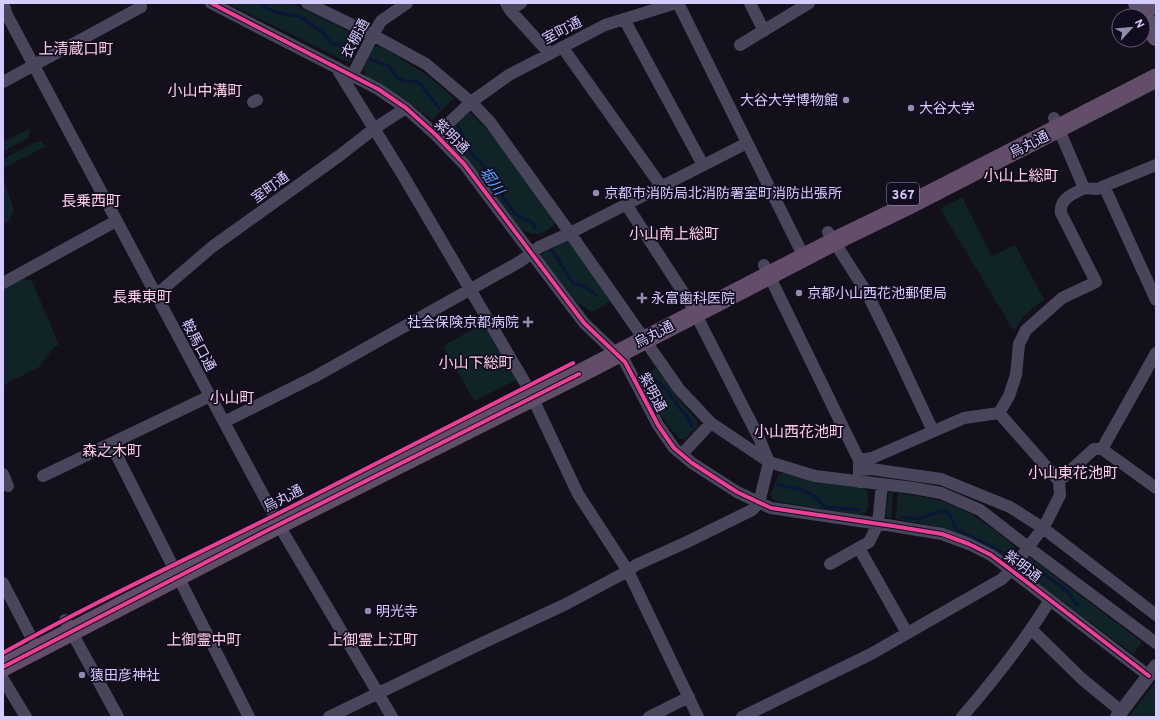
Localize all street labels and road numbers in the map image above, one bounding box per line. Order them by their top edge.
street label: 室町通 [540,14,585,49]
street label: 衣棚通 [339,16,374,61]
street label: 紫明通 [430,116,472,158]
street label: 烏丸通 [1007,127,1052,162]
street label: 室町通 [249,169,293,207]
road number: 367 [887,183,919,205]
street label: 鞍馬口通 [177,317,218,374]
street label: 烏丸通 [632,317,677,352]
street label: 紫明通 [634,370,669,415]
street label: 烏丸通 [261,481,306,516]
street label: 紫明通 [1000,548,1044,587]

